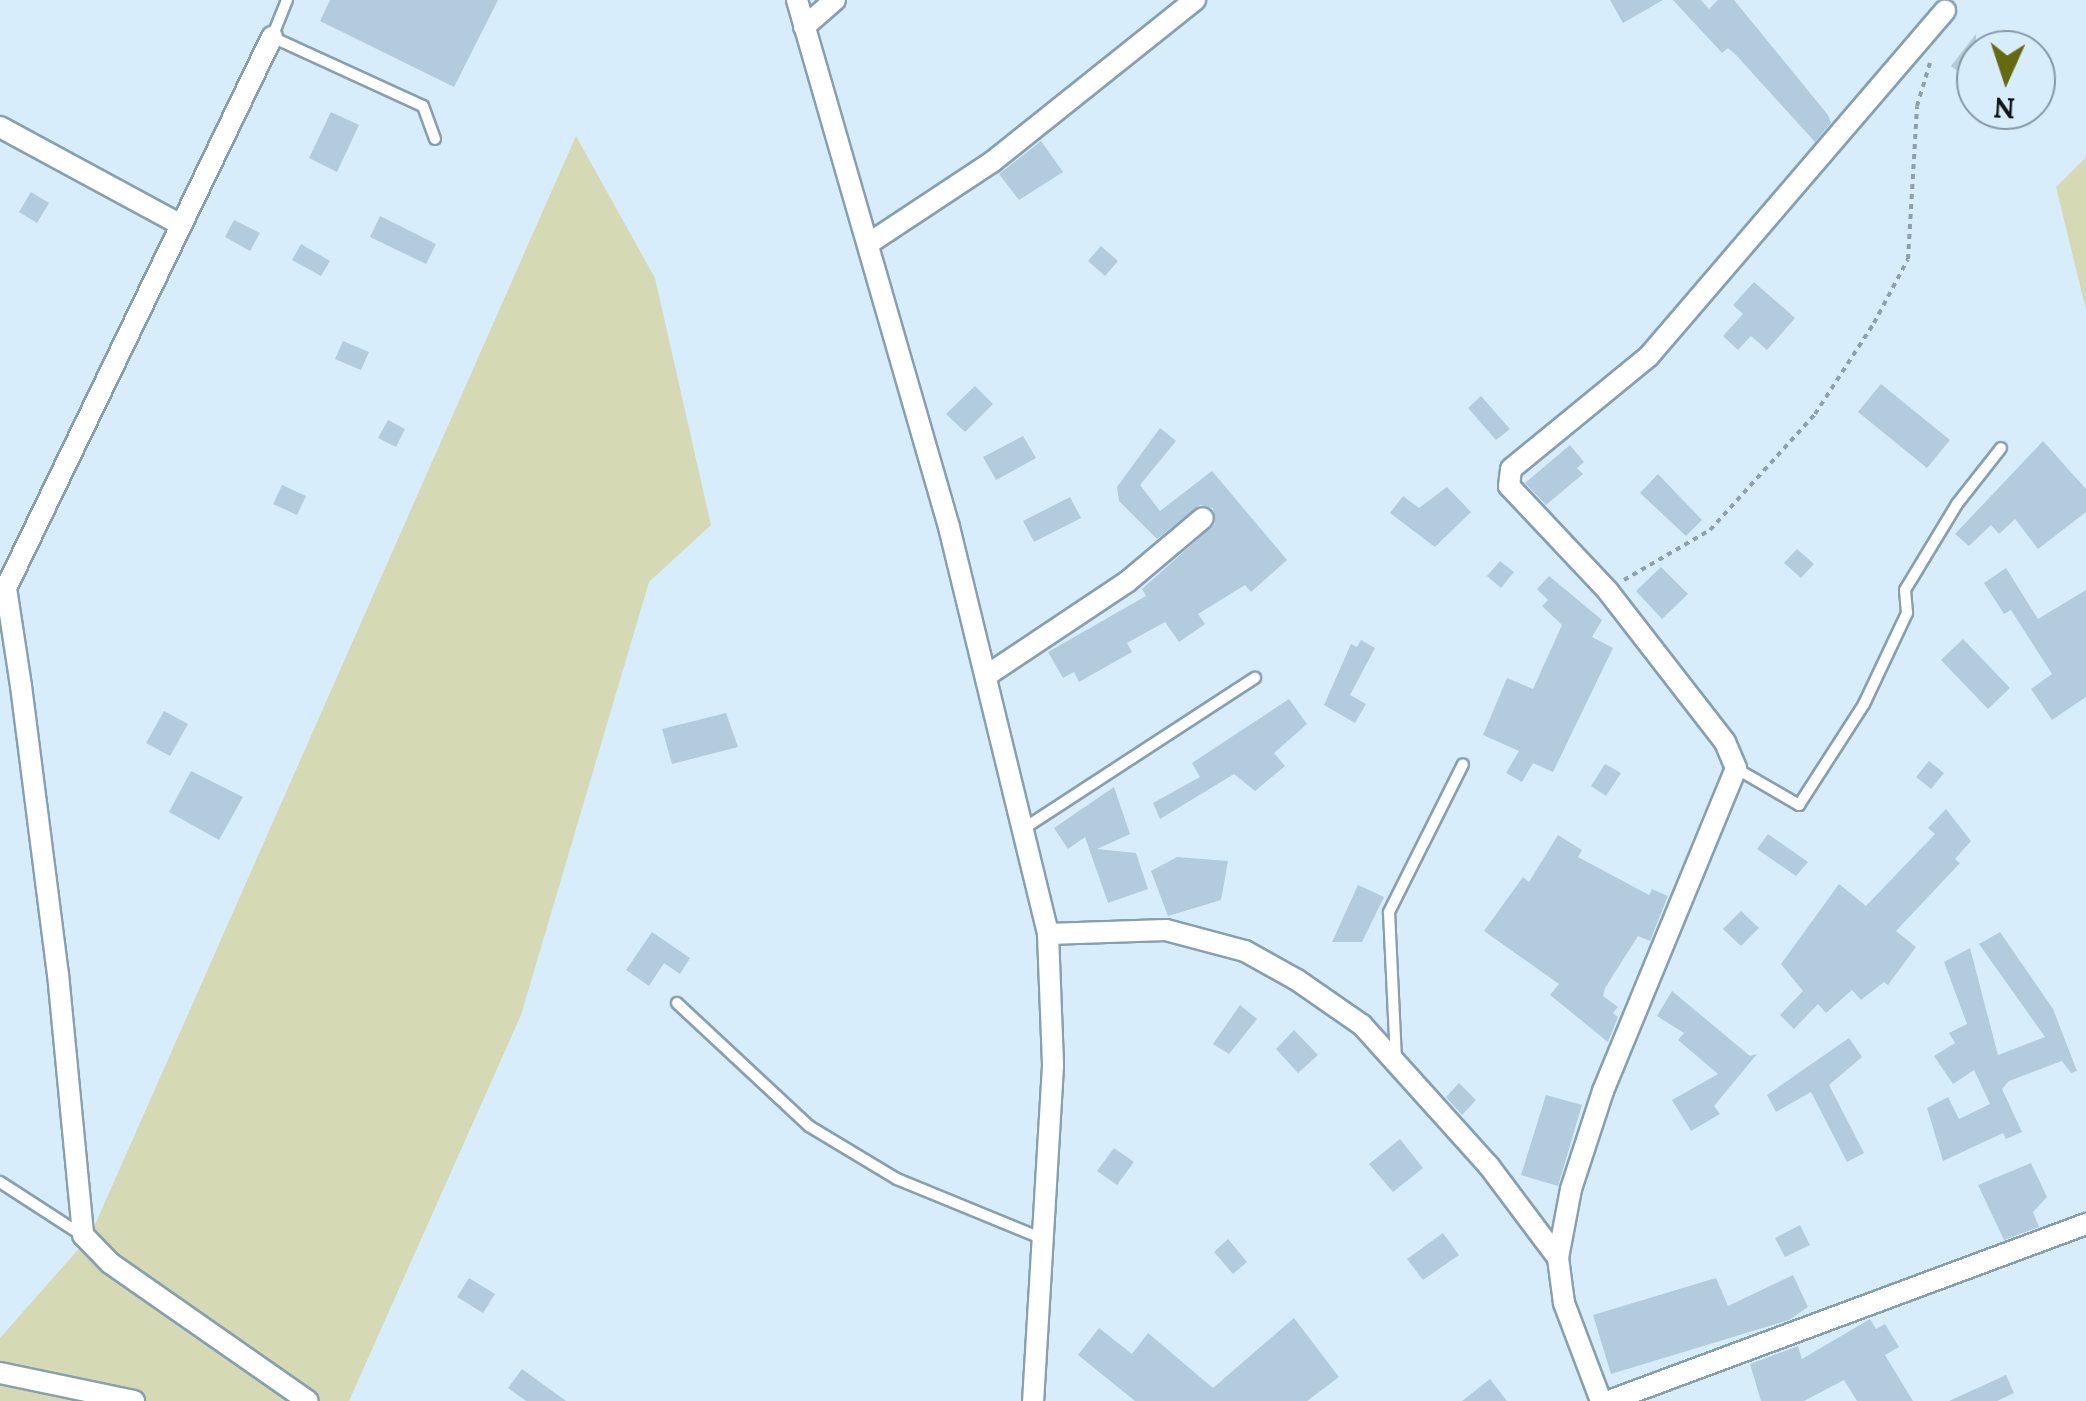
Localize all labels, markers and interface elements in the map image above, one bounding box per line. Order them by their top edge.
north arrow [1956,30,2056,130]
text: N [1993,89,2016,127]

